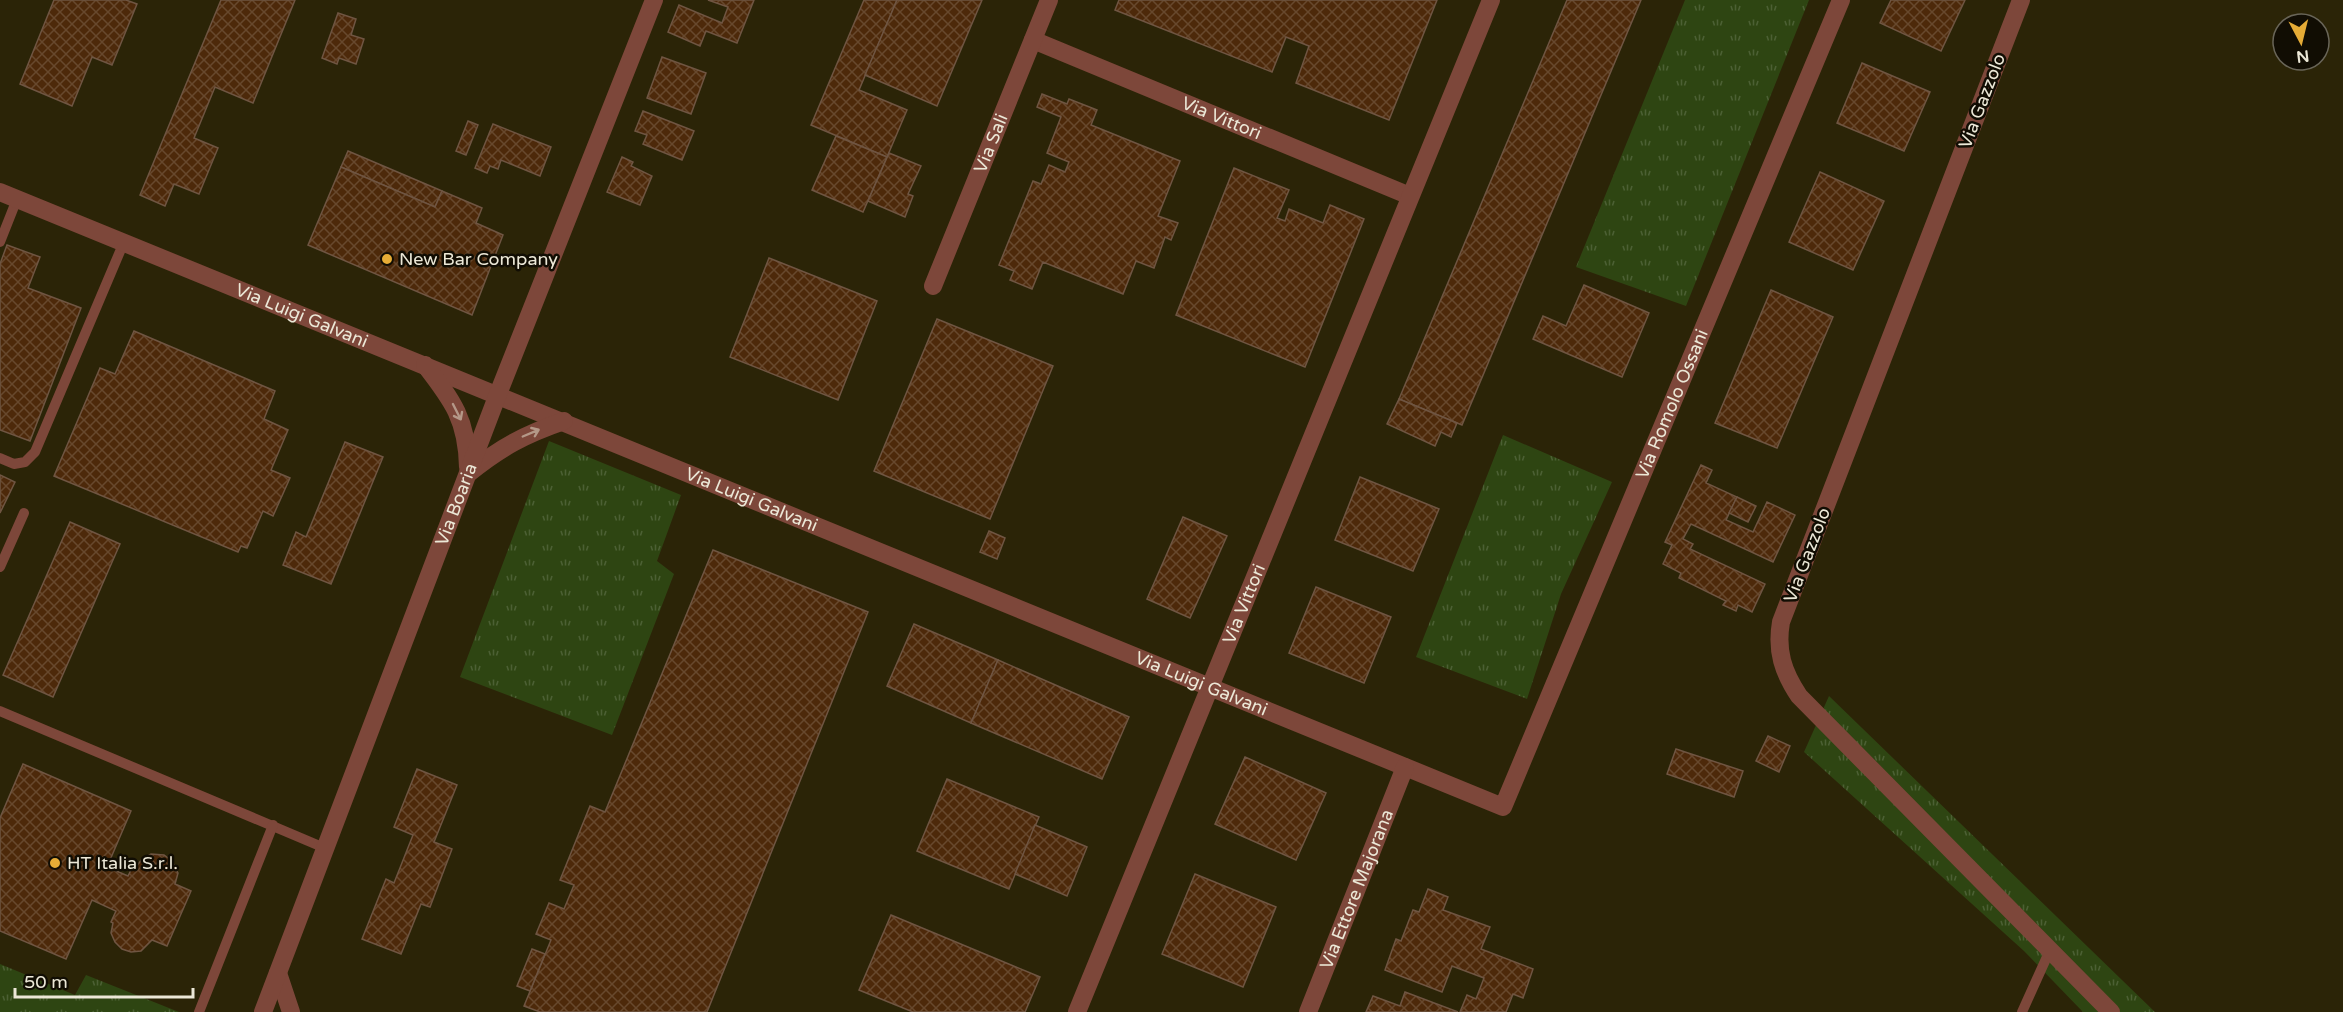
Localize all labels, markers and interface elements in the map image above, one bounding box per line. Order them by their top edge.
north arrow [2271,12,2331,72]
text: N [2295,45,2310,67]
street label: Via Gazzolo [1954,51,2010,151]
street label: Via Vittori [1178,92,1265,144]
street label: Via Sali [969,111,1013,176]
place label: New Bar Company [399,248,558,270]
marker: New Bar Company [380,252,394,266]
street label: Via Luigi Galvani [232,279,371,352]
street label: Via Romolo Ossani [1631,326,1713,482]
one-way arrow [451,402,463,420]
one-way arrow [522,427,540,438]
street label: Via Boaria [430,460,482,549]
street label: Via Luigi Galvani [682,463,821,536]
street label: Via Gazzolo [1779,505,1835,605]
street label: Via Vittori [1218,561,1270,647]
street label: Via Luigi Galvani [1132,647,1271,720]
street label: Via Ettore Majorana [1315,806,1398,972]
place label: HT Italia S.r.l. [67,852,178,874]
marker: HT Italia S.r.l. [48,856,62,870]
scale bar [15,961,194,999]
text: 50 m [24,971,68,993]

